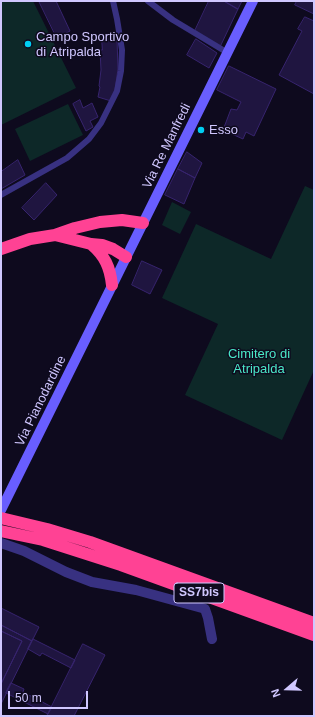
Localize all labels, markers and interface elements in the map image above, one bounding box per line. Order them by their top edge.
place label: Campo Sportivo di Atripalda [36,29,129,60]
marker: Campo Sportivo di Atripalda [23,39,33,49]
street label: Via Re Manfredi [140,101,194,191]
place label: Esso [209,122,238,138]
marker: Esso [196,125,206,135]
park label: Cimitero di Atripalda [228,346,290,377]
street label: Via Pianodardine [12,353,70,449]
road number: SS7bis [174,583,224,603]
north arrow [267,669,307,709]
scale bar [10,683,90,709]
text: N [269,687,283,699]
text: 50 m [15,691,42,705]

